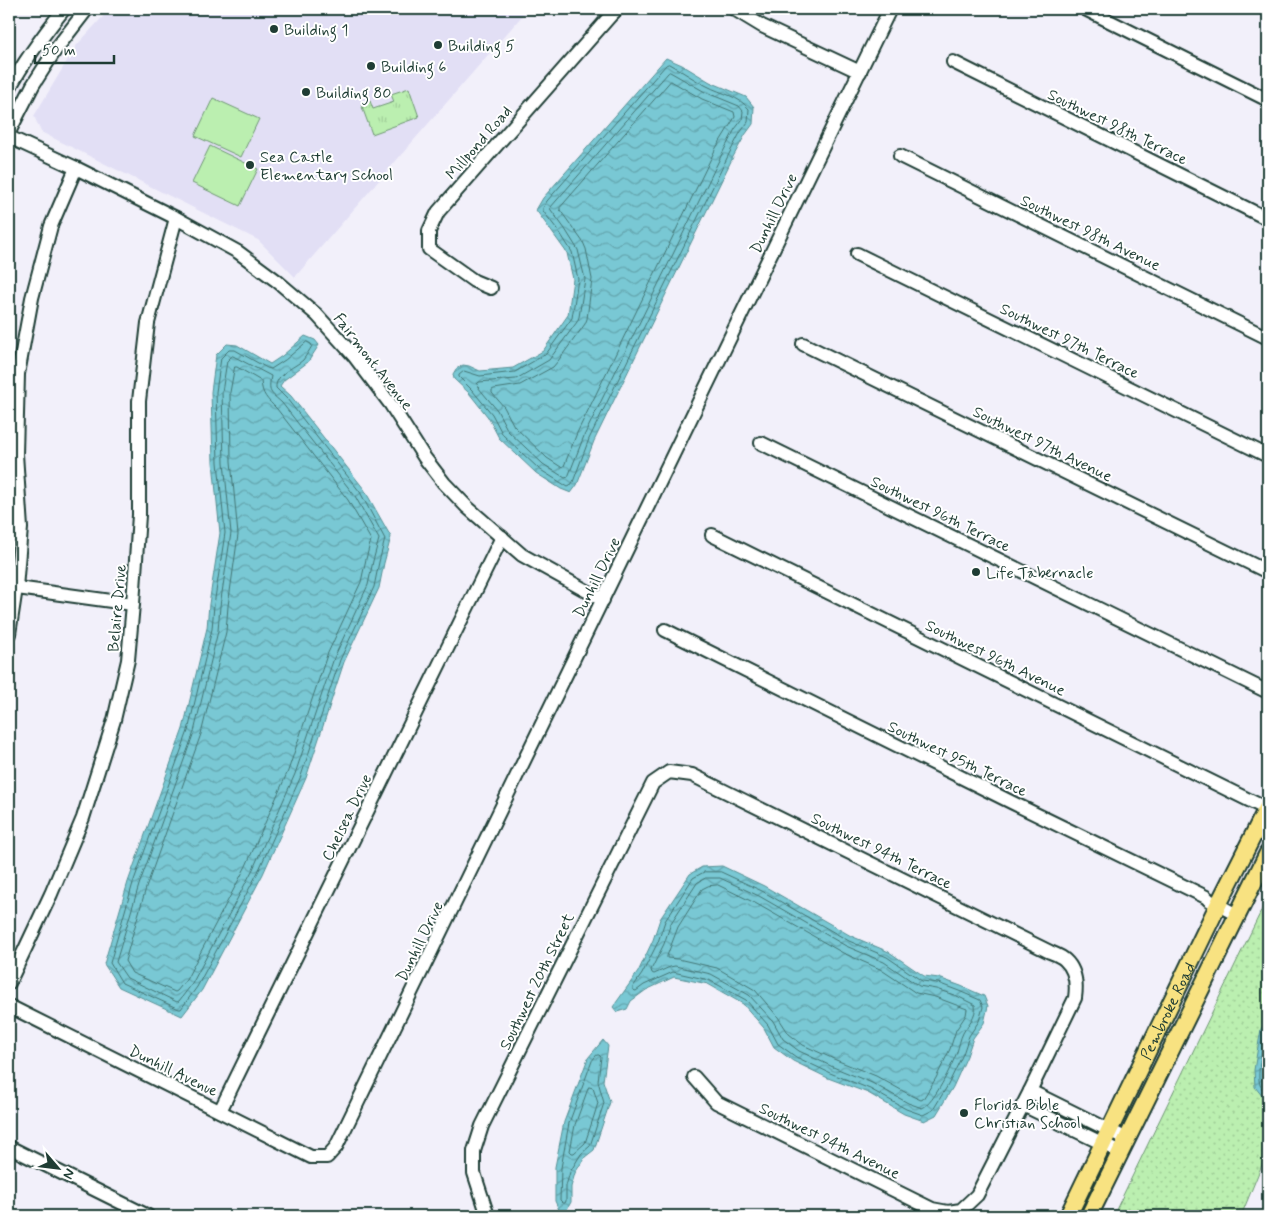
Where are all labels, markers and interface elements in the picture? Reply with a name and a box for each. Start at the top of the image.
place label: Building 1 [284,20,349,42]
marker: Building 1 [268,23,280,35]
scale bar [35,32,114,64]
place label: Building 5 [448,36,515,58]
marker: Building 5 [432,39,444,51]
text: 50 m [42,41,76,61]
place label: Building 6 [381,57,447,79]
marker: Building 6 [365,60,377,72]
place label: Building 80 [316,83,392,105]
street label: Southwest 98th Terrace [1044,84,1191,171]
marker: Building 80 [300,86,312,98]
street label: Millpond Road [441,102,517,184]
place label: Sea Castle Elementary School [260,147,393,186]
marker: Sea Castle Elementary School [244,159,256,171]
street label: Dunhill Drive [746,170,803,257]
street label: Southwest 98th Avenue [1017,190,1164,277]
street label: Southwest 97th Terrace [996,298,1143,384]
street label: Fairmont Avenue [328,309,417,415]
street label: Southwest 97th Avenue [969,401,1116,487]
street label: Southwest 96th Terrace [867,471,1014,558]
street label: Dunhill Drive [569,534,626,621]
street label: Belaire Drive [103,563,132,653]
place label: Life Tabernacle [986,563,1094,584]
marker: Life Tabernacle [970,566,982,578]
street label: Southwest 96th Avenue [922,615,1069,702]
street label: Southwest 95th Terrace [884,716,1031,803]
street label: Chelsea Drive [317,771,377,865]
street label: Southwest 94th Terrace [807,808,956,895]
street label: Dunhill Drive [392,898,449,985]
street label: Southwest 20th Street [495,909,580,1054]
street label: Pembroke Road [1136,959,1201,1064]
street label: Dunhill Avenue [125,1041,222,1102]
place label: Florida Bible Christian School [974,1095,1081,1134]
street label: Southwest 94th Avenue [755,1098,904,1185]
marker: Florida Bible Christian School [958,1107,970,1119]
north arrow [32,1142,82,1192]
text: N [58,1165,79,1182]

